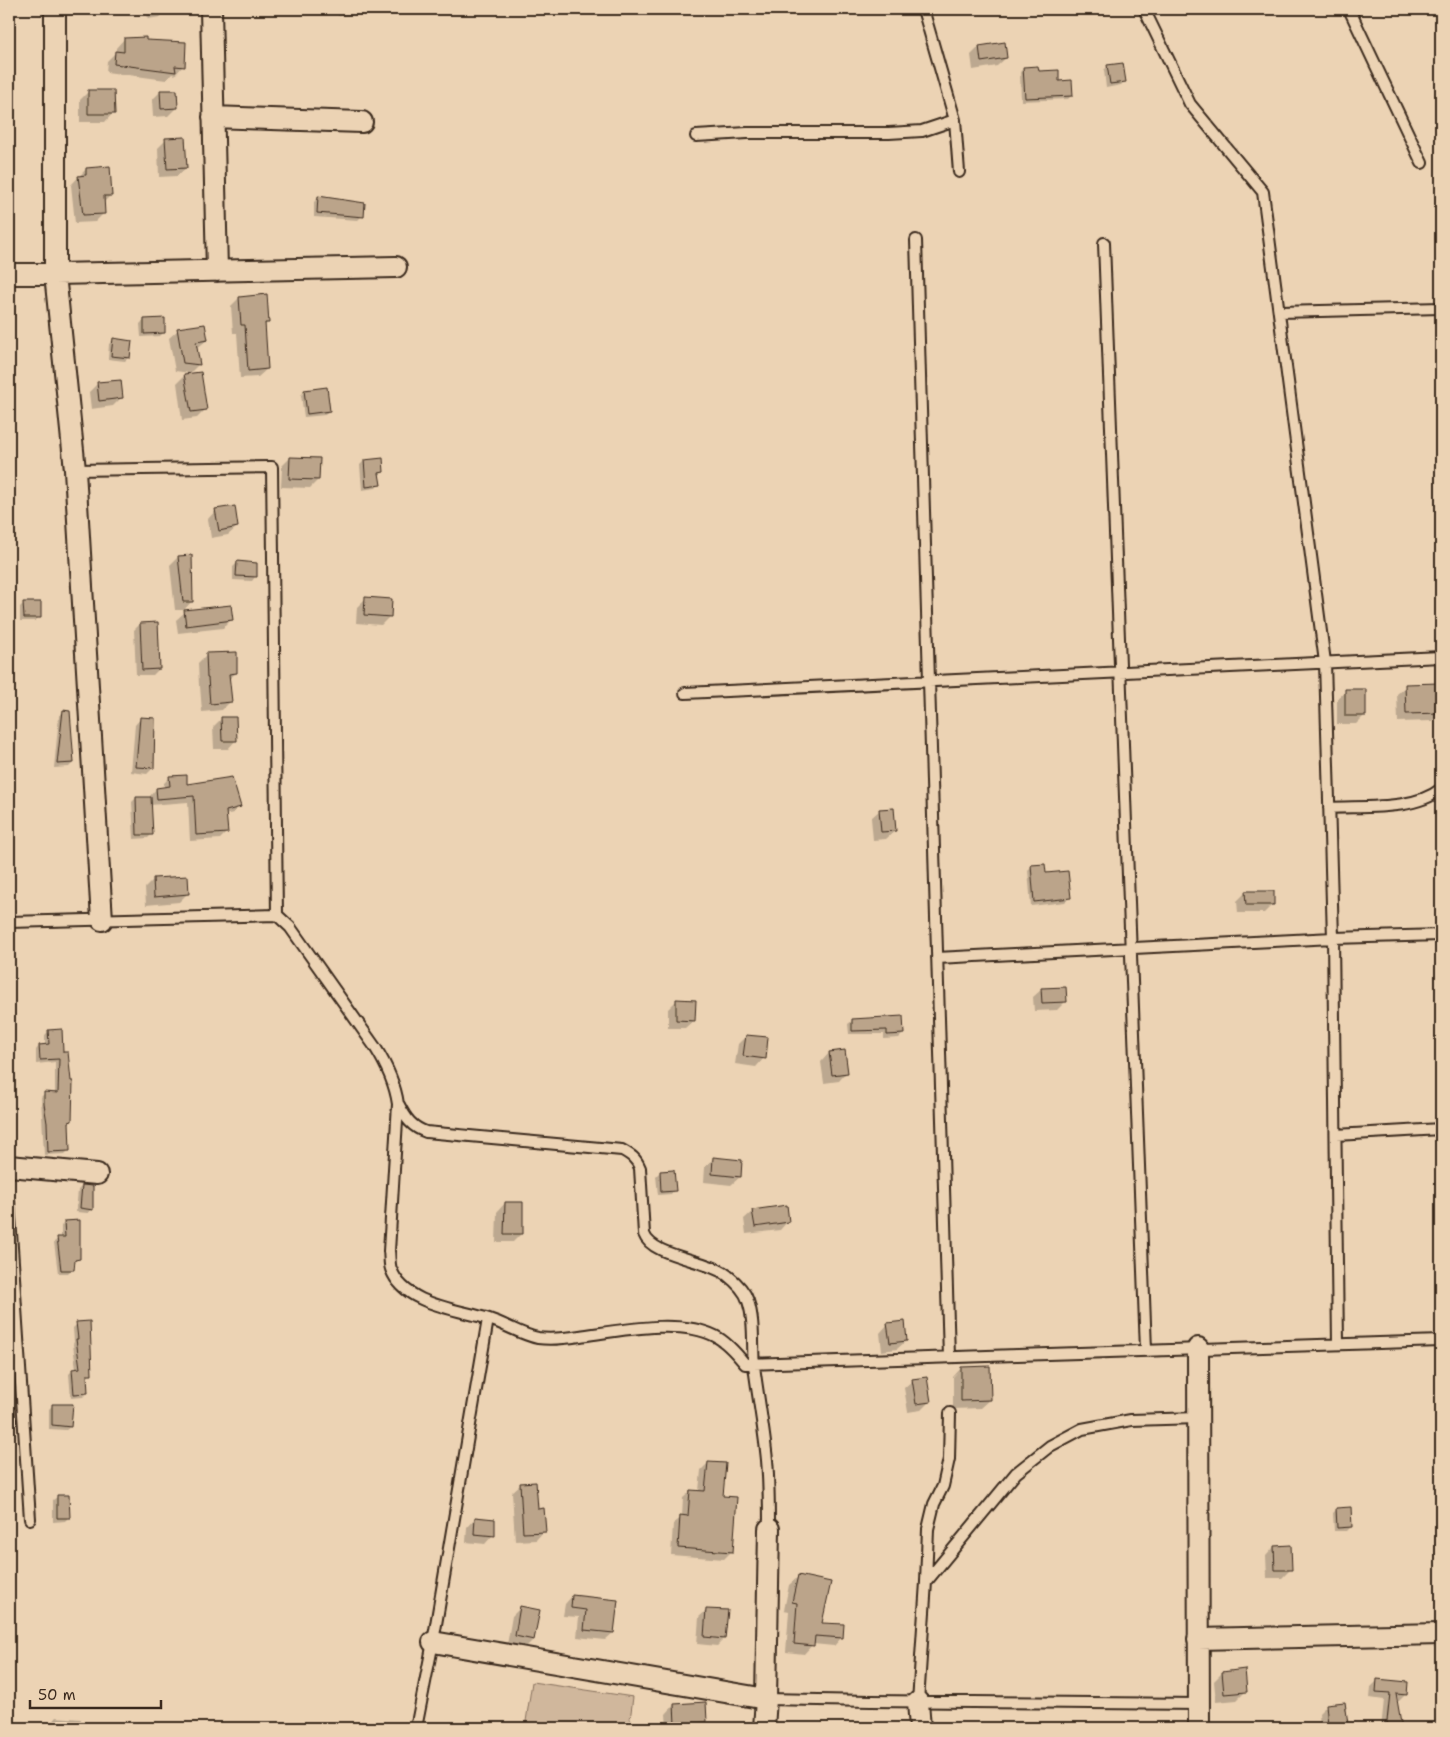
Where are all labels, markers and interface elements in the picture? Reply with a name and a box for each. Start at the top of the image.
scale bar [30,1677,161,1709]
text: 50 m [38,1685,76,1705]

